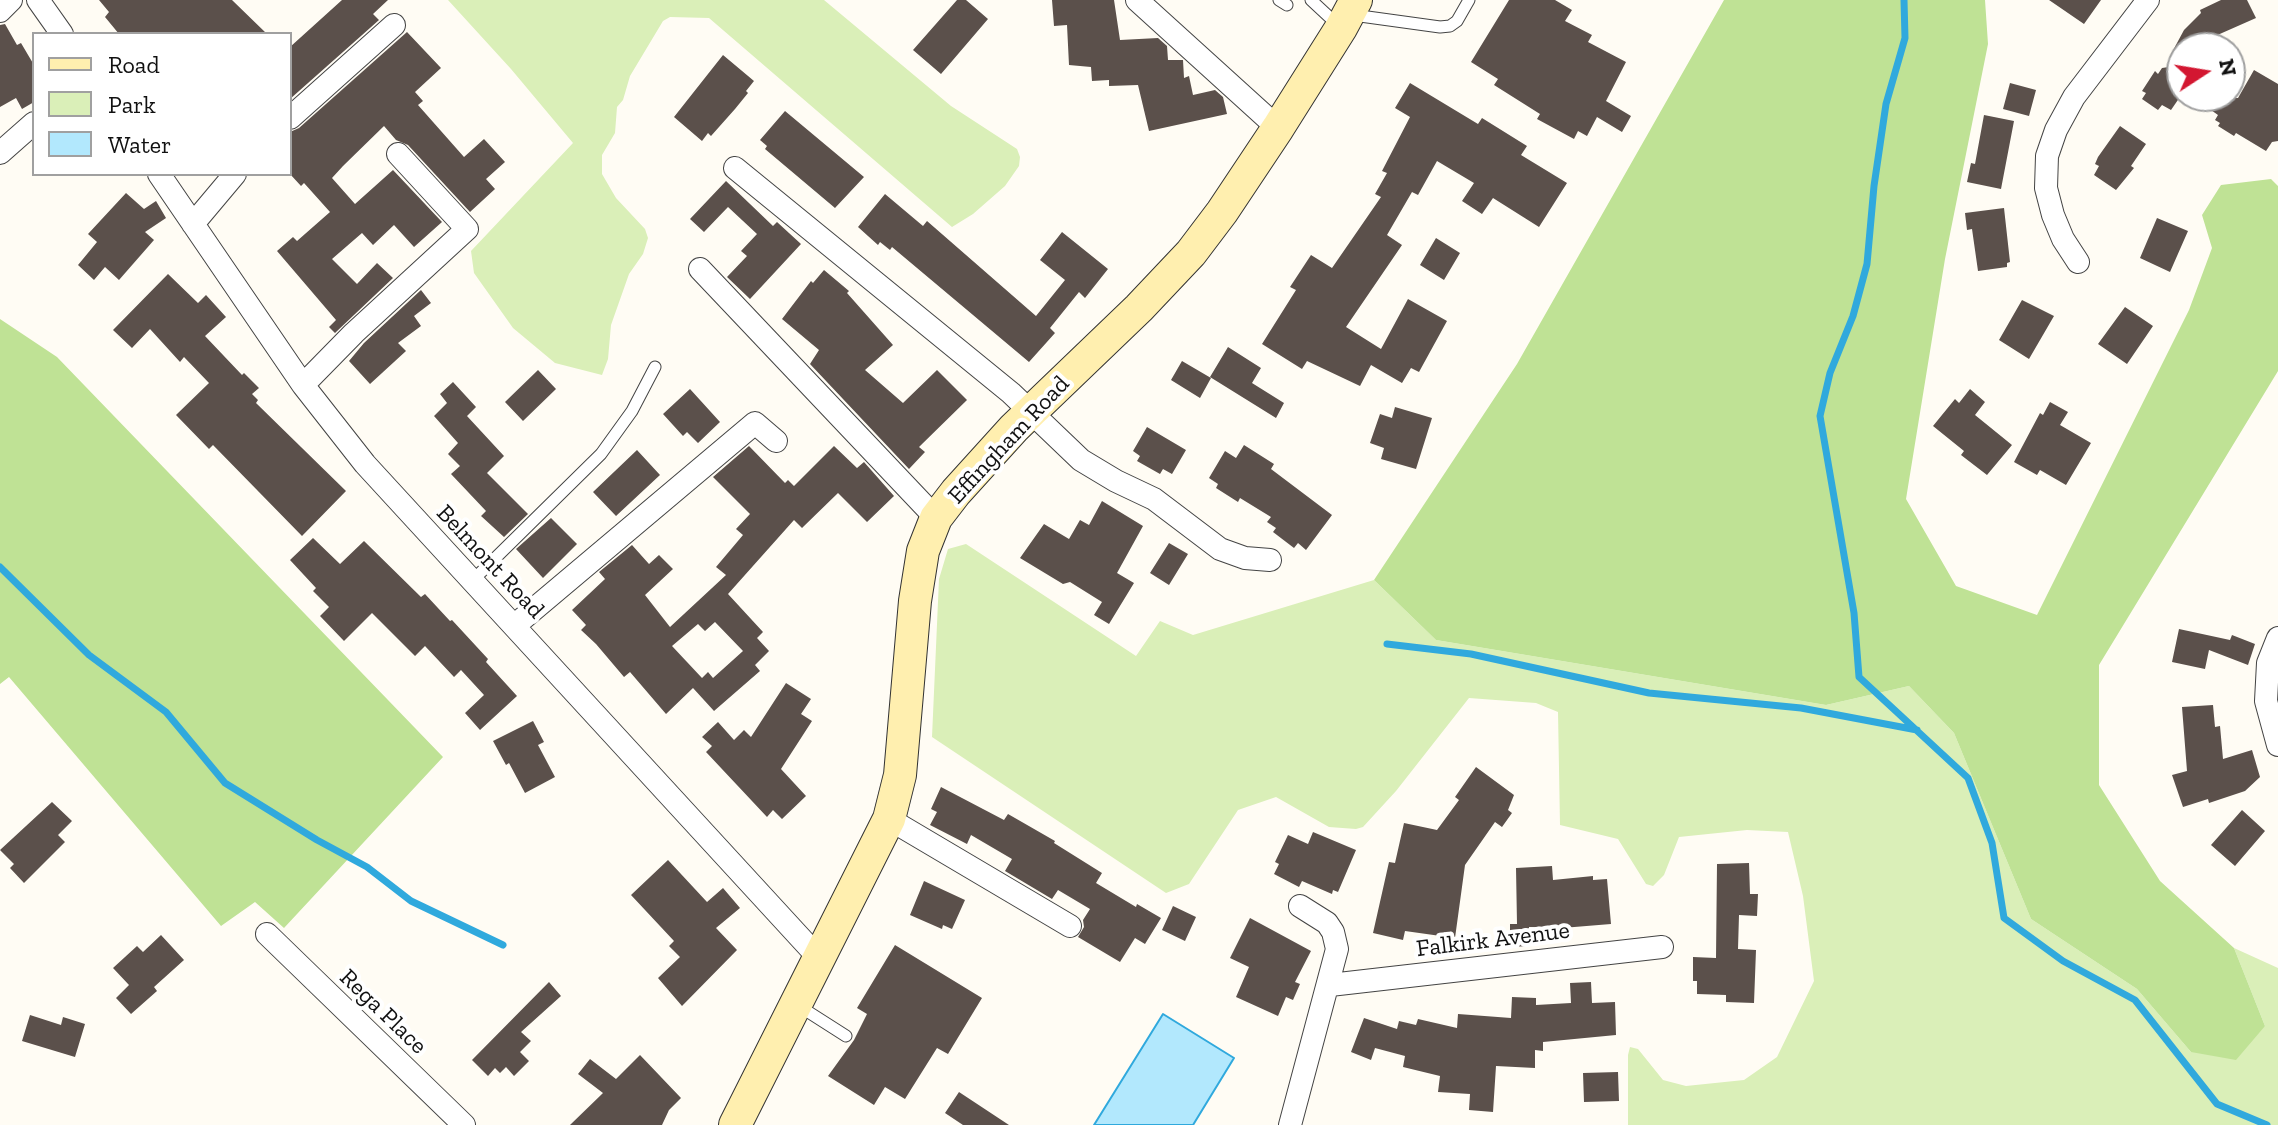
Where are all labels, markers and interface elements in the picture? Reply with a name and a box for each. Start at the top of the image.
legend [32,32,292,176]
north arrow [2166,32,2246,112]
text: Road [108,50,160,79]
text: N [2213,56,2243,78]
text: Park [108,90,156,119]
text: Water [108,130,171,159]
street label: Effingham Road [942,370,1076,510]
street label: Belmont Road [430,499,550,625]
street label: Falkirk Avenue [1415,916,1571,964]
street label: Rega Place [333,963,433,1061]

